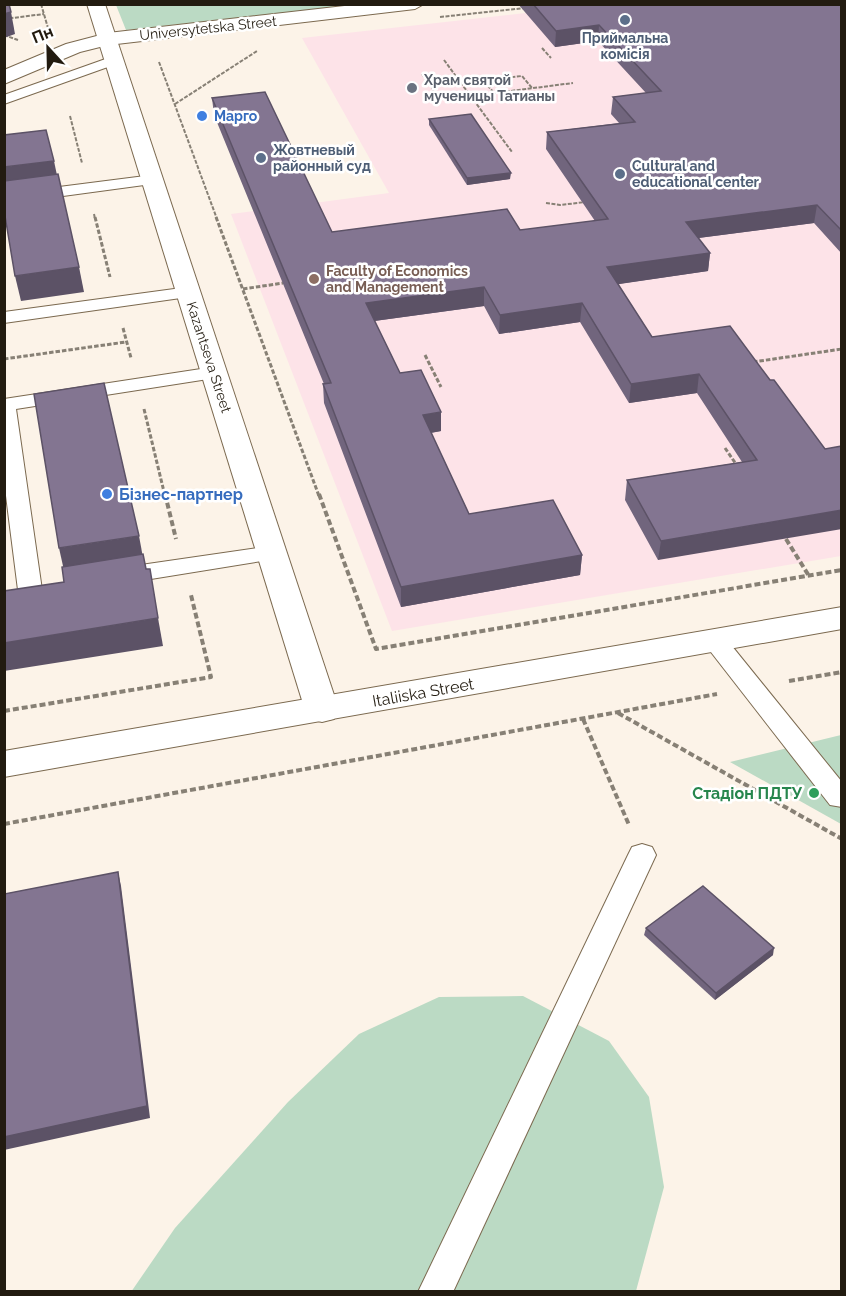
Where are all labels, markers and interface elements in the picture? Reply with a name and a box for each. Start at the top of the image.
street label: Universytetska Street [139,13,278,43]
marker: Приймальна комісія [618,13,632,27]
north arrow [18,18,78,78]
text: Пн [29,22,56,47]
place label: Приймальна комісія [582,30,668,62]
place label: Храм святой мученицы Татианы [423,72,555,104]
marker: Храм святой мученицы Татианы [405,81,419,95]
place label: Марго [214,108,258,124]
marker: Марго [195,109,209,123]
place label: Жовтневый районный суд [273,142,371,174]
marker: Жовтневый районный суд [254,151,268,165]
place label: Cultural and educational center [632,158,760,190]
marker: Cultural and educational center [613,167,627,181]
place label: Faculty of Economics and Management [326,263,468,295]
marker: Faculty of Economics and Management [307,272,321,286]
street label: Kazantseva Street [183,299,235,415]
place label: Бізнес-партнер [119,485,243,504]
marker: Бізнес-партнер [100,487,114,501]
street label: Italiiska Street [371,674,476,711]
place label: Стадіон ПДТУ [692,784,803,803]
marker: Стадіон ПДТУ [807,786,821,800]

